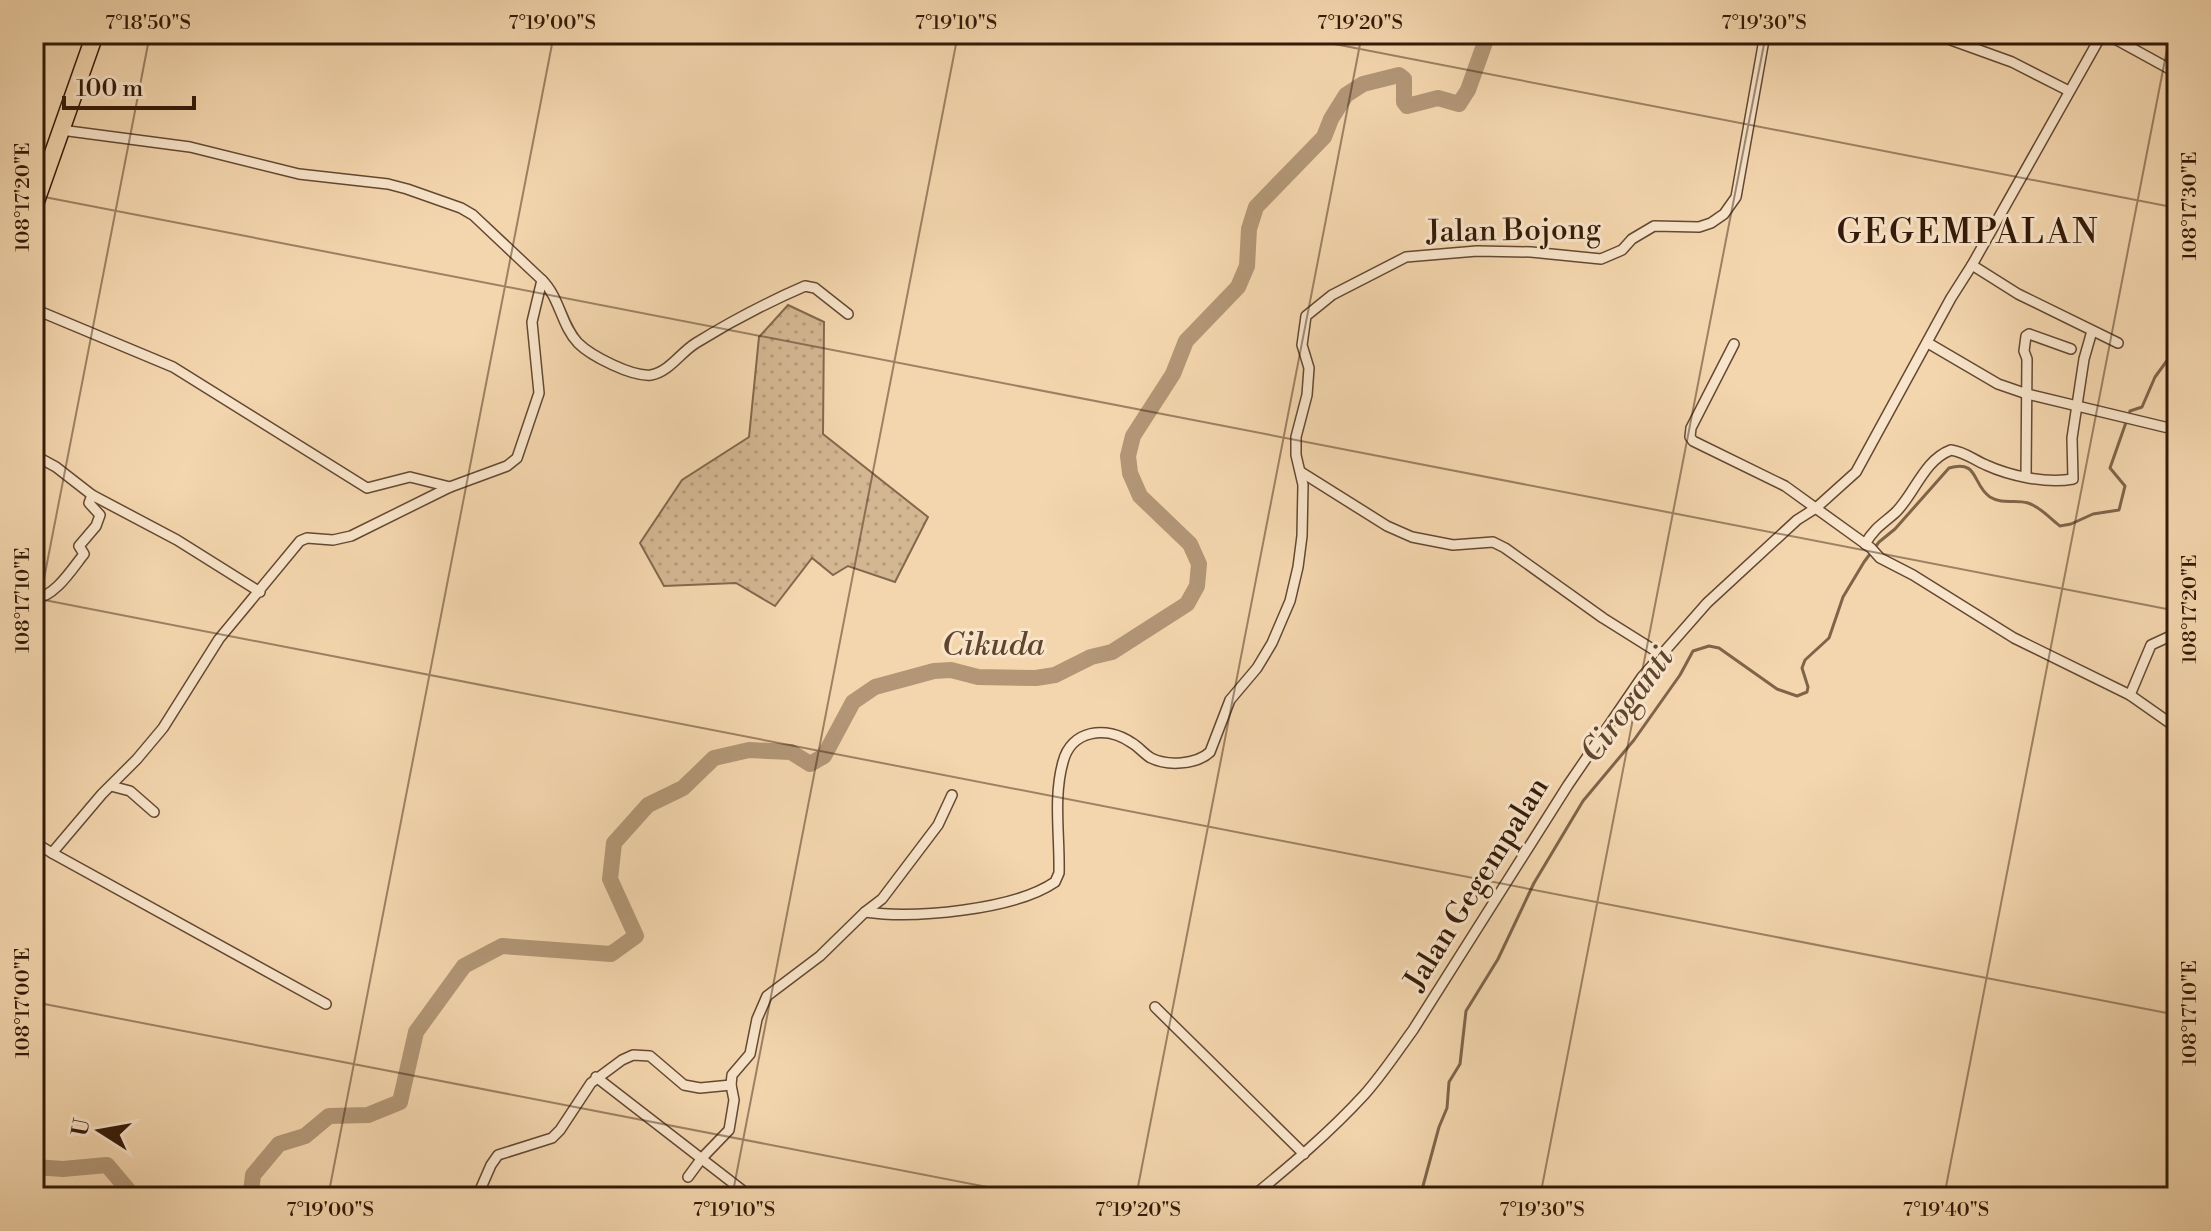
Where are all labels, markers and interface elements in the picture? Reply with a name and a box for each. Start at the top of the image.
text: 7°18'50"S [105,11,191,36]
text: 7°19'00"S [508,11,596,36]
text: 7°19'10"S [915,11,997,36]
text: 7°19'20"S [1317,11,1403,36]
text: 7°19'30"S [1721,11,1807,36]
scale bar [64,60,194,110]
text: 100 m [76,74,143,104]
text: 108°17'20"E [11,142,36,252]
text: 108°17'30"E [2178,152,2203,260]
street label: Jalan Bojong [1426,210,1602,252]
district label: GEGEMPALAN [1837,212,2099,254]
text: 108°17'10"E [11,547,36,653]
text: 108°17'20"E [2178,554,2203,664]
water label: Cikuda [942,625,1045,665]
water label: Ciroganti [1572,639,1682,771]
street label: Jalan Gegempalan [1396,770,1558,998]
text: 108°17'00"E [11,947,36,1059]
text: 108°17'10"E [2178,960,2203,1066]
north arrow [60,1091,140,1171]
text: U [67,1117,97,1138]
text: 7°19'00"S [286,1198,374,1223]
text: 7°19'10"S [693,1198,775,1223]
text: 7°19'20"S [1095,1198,1181,1223]
text: 7°19'30"S [1499,1198,1585,1223]
text: 7°19'40"S [1903,1198,1989,1223]

